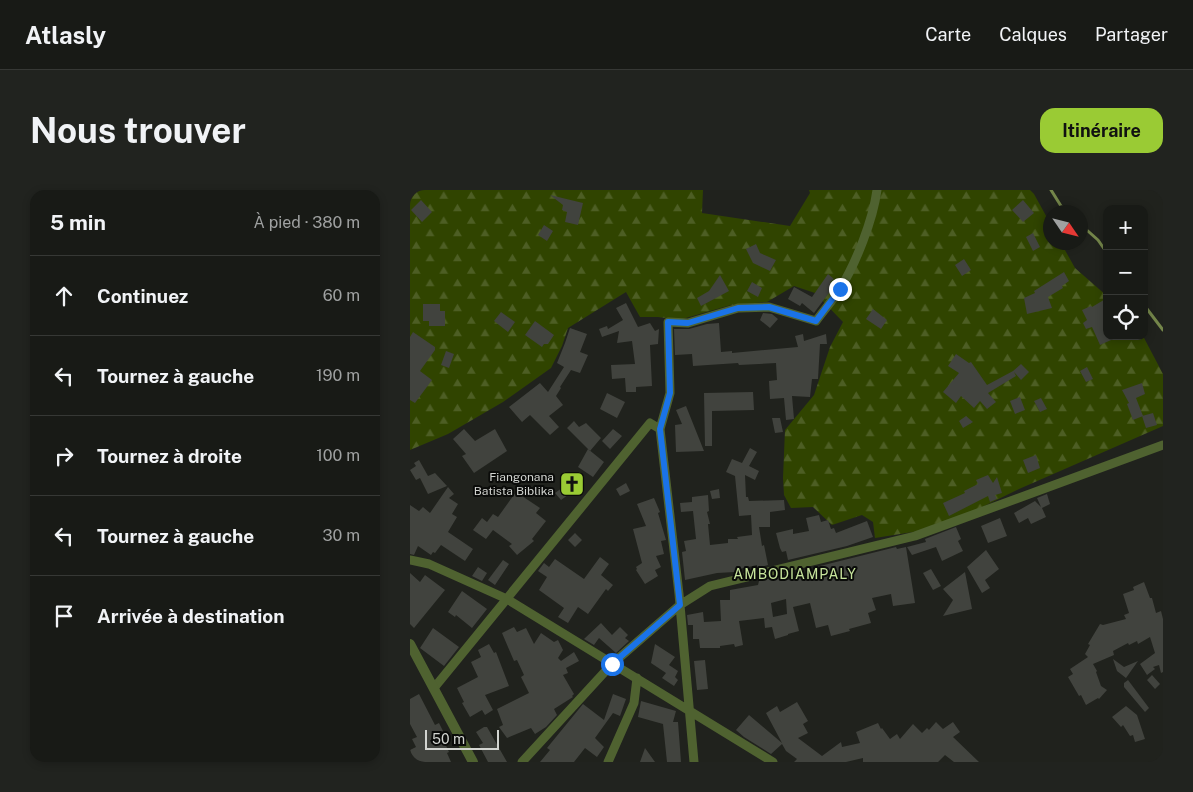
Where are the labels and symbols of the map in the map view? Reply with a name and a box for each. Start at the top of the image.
north arrow [1043,205,1088,250]
route end [829,278,852,301]
place label: Fiangonana Batista Biblika [474,470,554,498]
church icon: Fiangonana Batista Biblika [559,471,585,497]
district label: AMBODIAMPALY [733,566,857,582]
route start [601,653,624,676]
scale bar [425,727,499,750]

